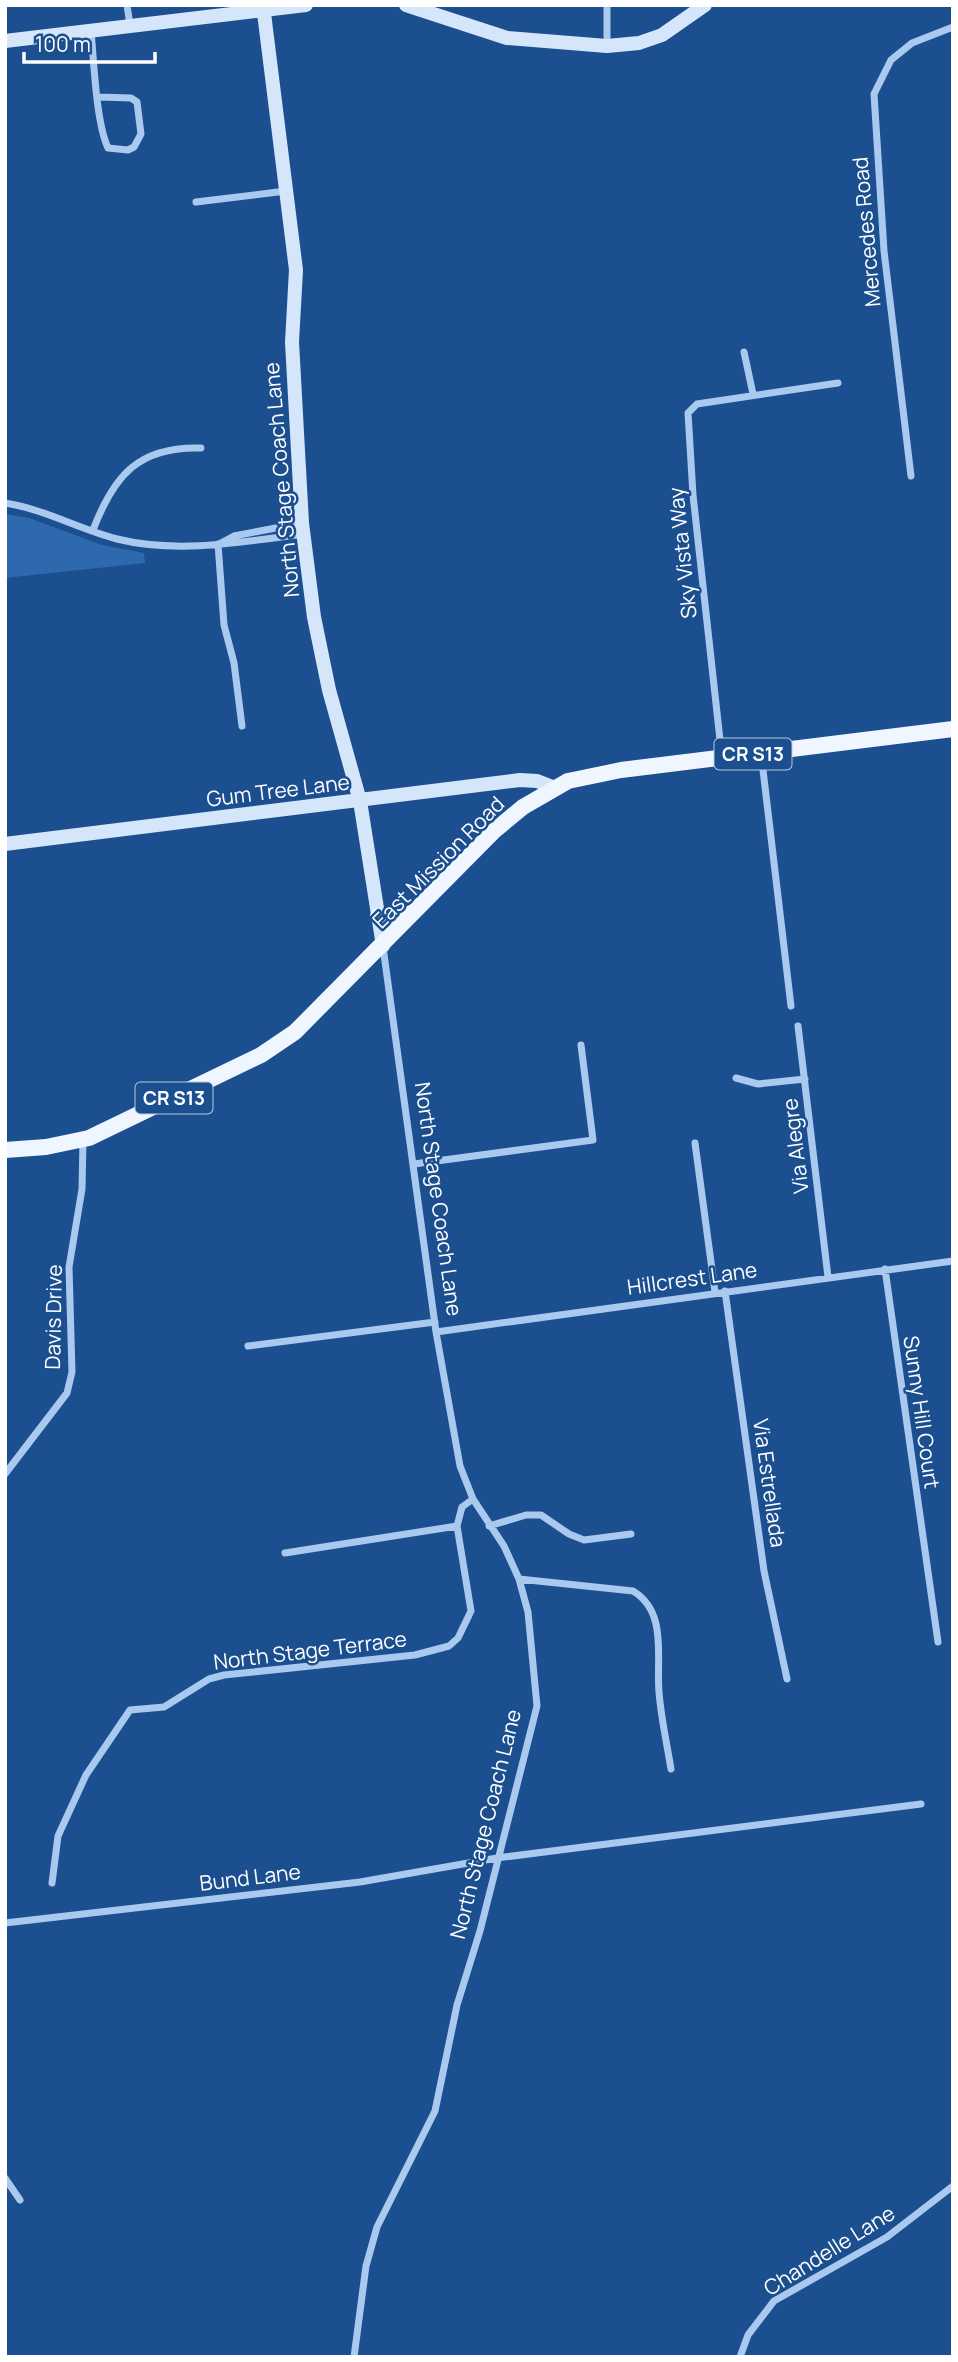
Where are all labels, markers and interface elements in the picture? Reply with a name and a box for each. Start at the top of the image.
scale bar [24,21,156,65]
text: 100 m [35,30,91,58]
street label: Mercedes Road [845,156,887,308]
street label: North Stage Coach Lane [257,361,305,599]
street label: Sky Vista Way [661,486,703,620]
road number: CR S13 [714,738,792,769]
street label: Gum Tree Lane [205,767,351,813]
street label: East Mission Road [366,790,510,934]
street label: North Stage Coach Lane [409,1080,469,1318]
road number: CR S13 [136,1082,212,1114]
street label: Via Alegre [775,1097,815,1195]
street label: Hillcrest Lane [625,1255,759,1301]
street label: Davis Drive [38,1264,68,1370]
street label: Sunny Hill Court [897,1334,947,1490]
street label: Via Estrellada [747,1417,793,1549]
street label: North Stage Terrace [212,1624,408,1676]
street label: North Stage Coach Lane [443,1706,527,1942]
street label: Bund Lane [198,1857,302,1897]
street label: Chandelle Lane [758,2198,900,2302]

